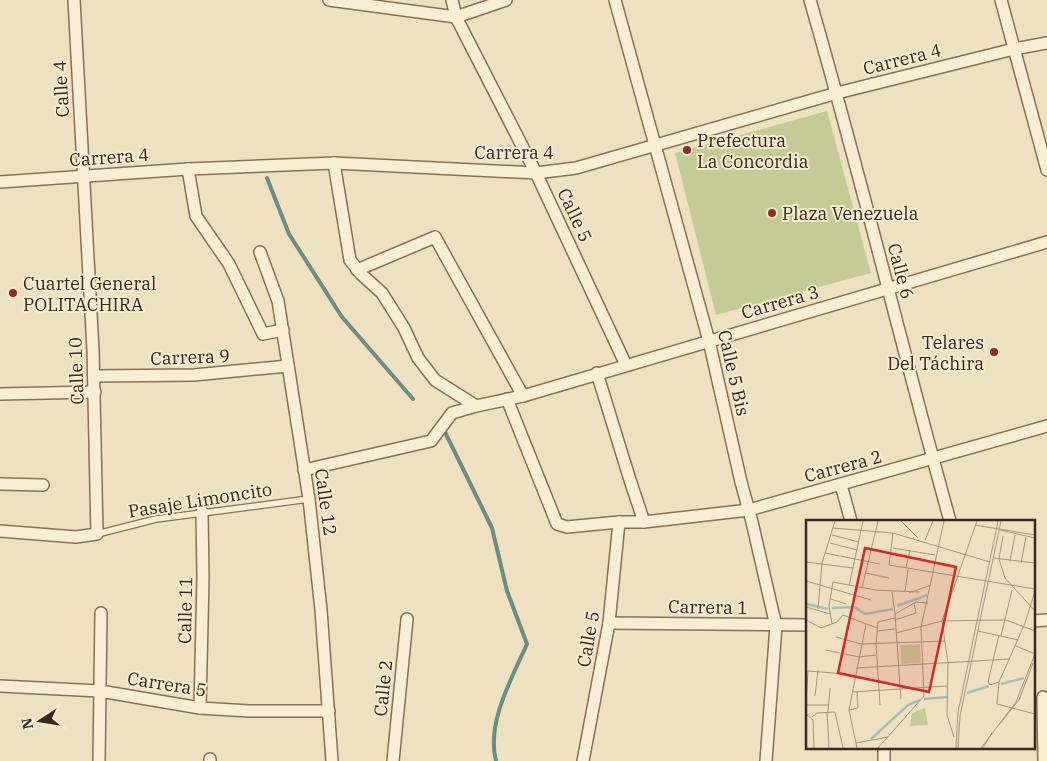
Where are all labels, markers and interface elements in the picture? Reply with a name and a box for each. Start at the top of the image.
street label: Carrera 4 [861,38,943,80]
street label: Calle 4 [48,60,74,118]
place label: Prefectura La Concordia [697,129,809,173]
street label: Carrera 4 [474,141,554,164]
street label: Carrera 4 [68,143,150,171]
marker: Prefectura La Concordia [681,144,693,156]
street label: Calle 5 [553,184,597,246]
place label: Plaza Venezuela [782,202,919,225]
marker: Plaza Venezuela [766,207,778,219]
street label: Calle 6 [883,241,919,301]
place label: Cuartel General POLITACHIRA [23,272,156,316]
street label: Carrera 3 [739,280,821,324]
marker: Cuartel General POLITACHIRA [7,287,19,299]
street label: Calle 5 Bis [713,328,755,418]
place label: Telares Del Táchira [887,331,984,375]
street label: Calle 10 [63,337,89,405]
street label: Carrera 9 [150,344,230,370]
marker: Telares Del Táchira [988,346,1000,358]
street label: Carrera 2 [802,445,884,487]
street label: Calle 12 [310,467,342,537]
street label: Pasaje Limoncito [126,477,274,523]
inset map [806,520,1034,748]
street label: Calle 11 [173,576,197,644]
street label: Carrera 1 [668,595,748,619]
street label: Calle 5 [572,609,604,669]
street label: Calle 2 [369,659,397,717]
street label: Carrera 5 [126,666,208,702]
north arrow [15,696,65,746]
text: N [17,716,37,731]

